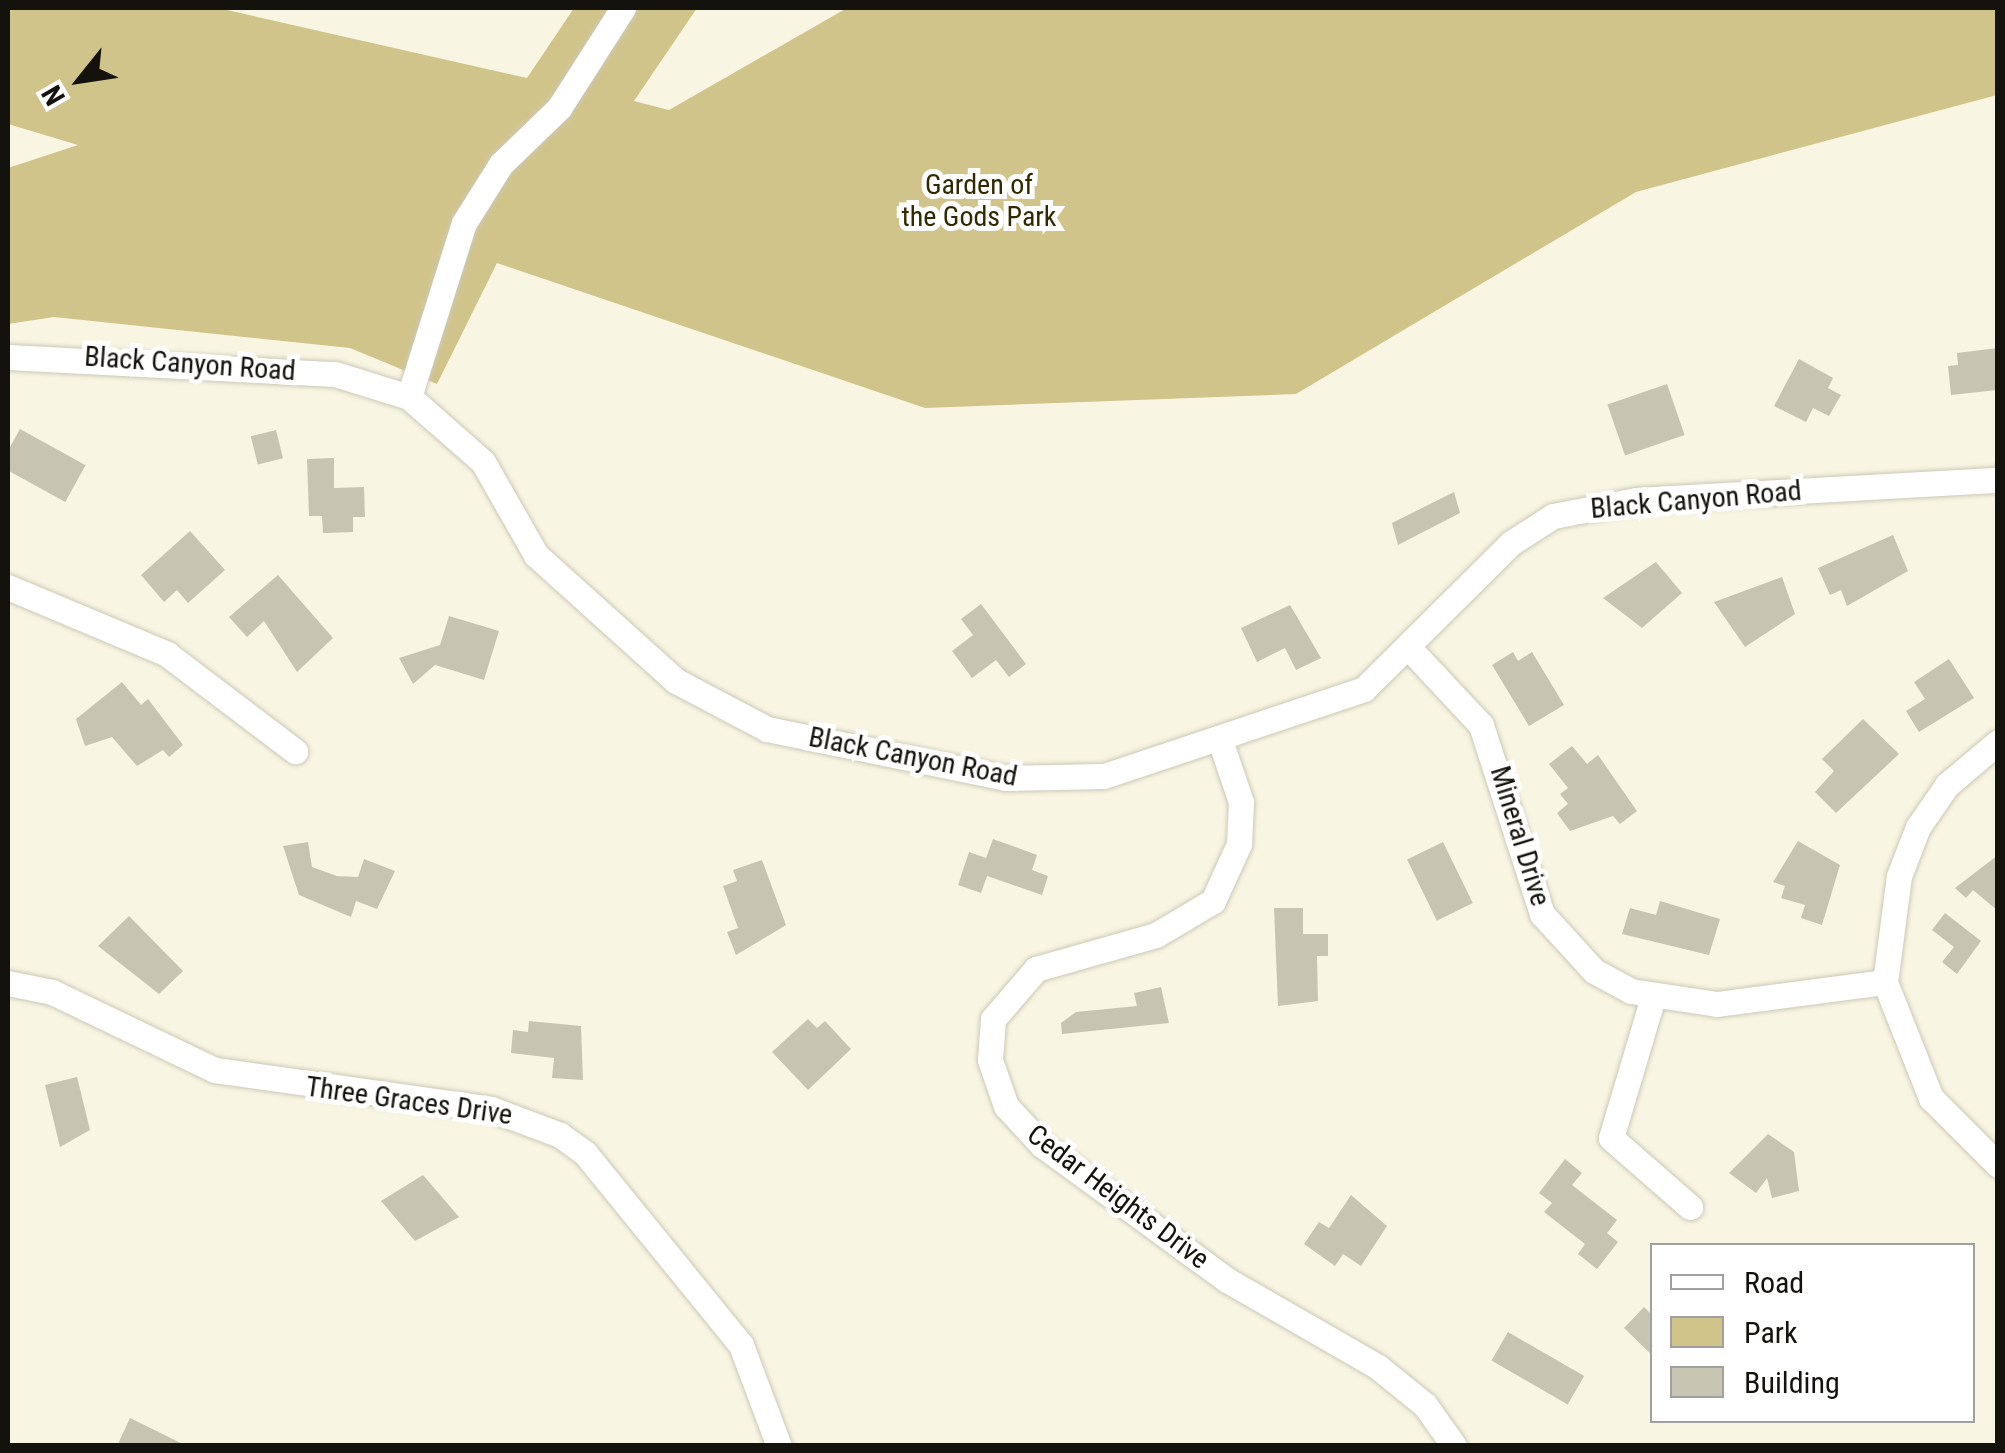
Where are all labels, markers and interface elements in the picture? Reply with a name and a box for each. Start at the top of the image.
north arrow [30,30,130,130]
text: N [35,80,72,111]
park label: Garden of the Gods Park [902,168,1056,234]
street label: Black Canyon Road [83,340,297,388]
street label: Black Canyon Road [1589,474,1803,526]
street label: Black Canyon Road [806,720,1020,794]
street label: Mineral Drive [1483,762,1557,910]
street label: Three Graces Drive [304,1070,514,1132]
street label: Cedar Heights Drive [1021,1118,1215,1276]
legend [1650,1243,1975,1423]
text: Road [1744,1265,1804,1300]
text: Park [1744,1315,1798,1350]
text: Building [1744,1365,1840,1400]

